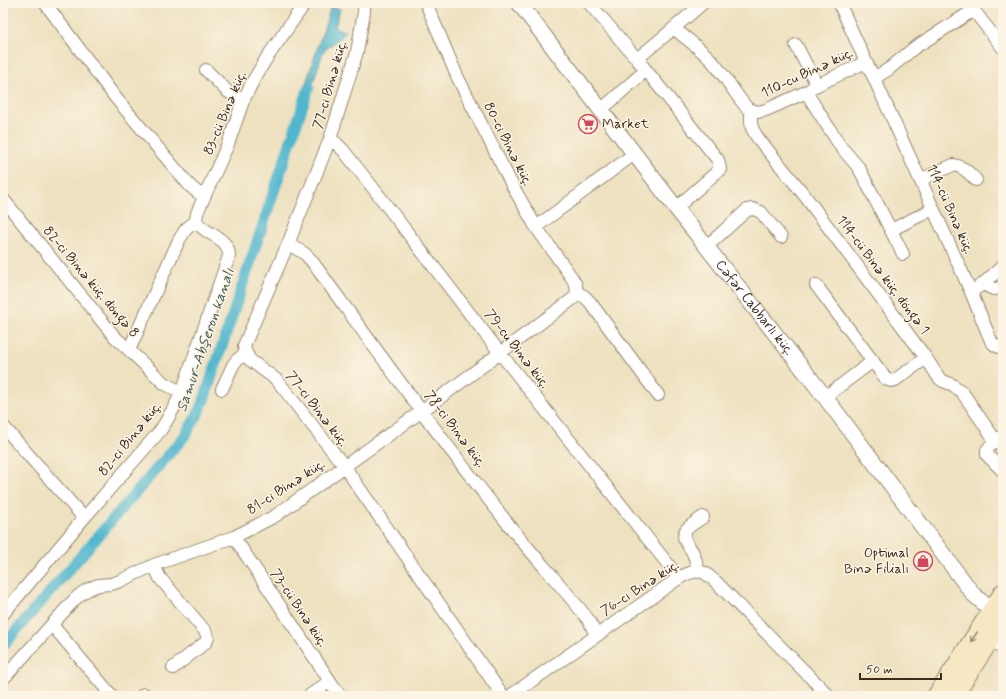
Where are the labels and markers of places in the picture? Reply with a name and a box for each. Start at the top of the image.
supermarket icon: Market [577,113,599,135]
place label: Market [602,115,650,133]
place label: Optimal Binə Filialı [844,544,909,578]
shop icon: Optimal Binə Filialı [912,550,934,572]

